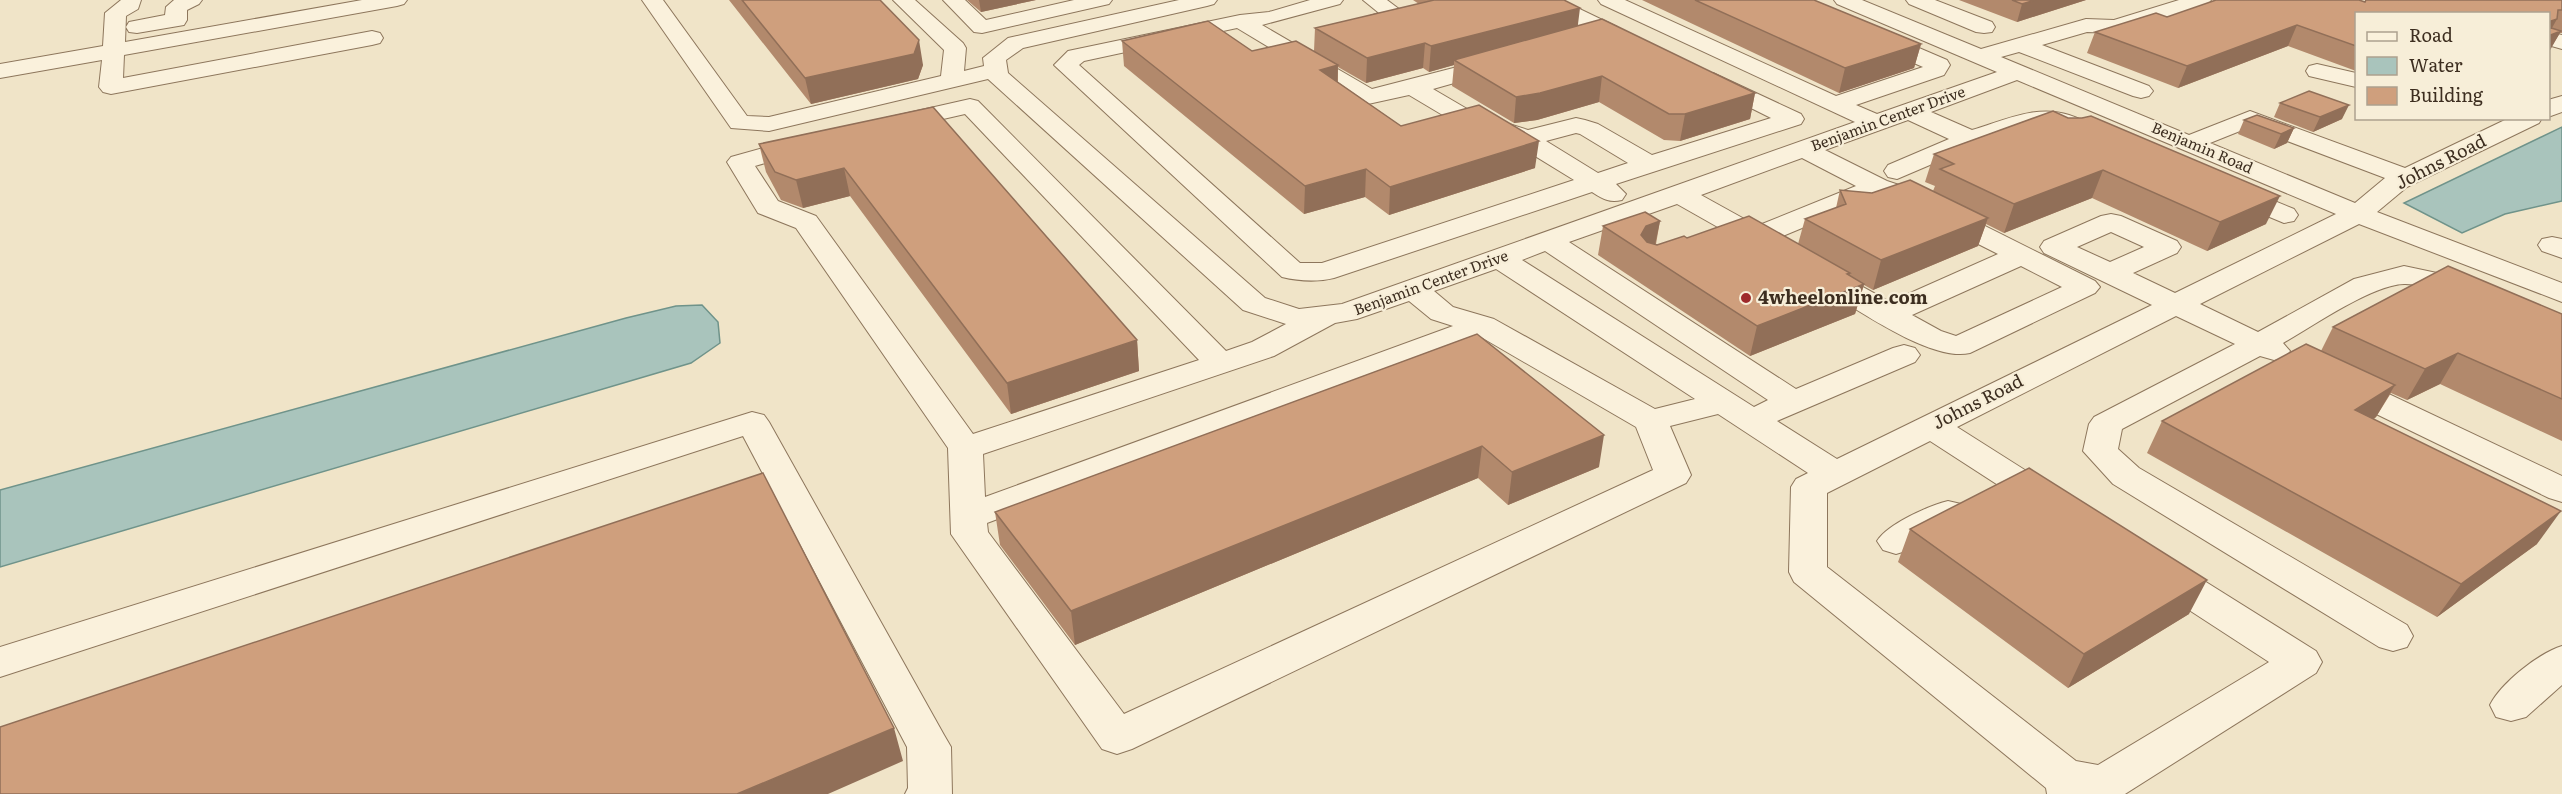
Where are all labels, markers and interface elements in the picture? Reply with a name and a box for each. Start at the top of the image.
legend [2355,12,2550,120]
text: Road [2409,21,2453,48]
text: Water [2409,51,2463,78]
street label: Benjamin Center Drive [1807,79,1968,156]
text: Building [2409,81,2484,108]
street label: Benjamin Road [2148,115,2257,178]
street label: Johns Road [2390,126,2490,195]
street label: Benjamin Center Drive [1350,243,1511,320]
place label: 4wheelonline.com [1758,283,1928,310]
marker: 4wheelonline.com [1739,291,1753,305]
street label: Johns Road [1927,366,2027,435]

